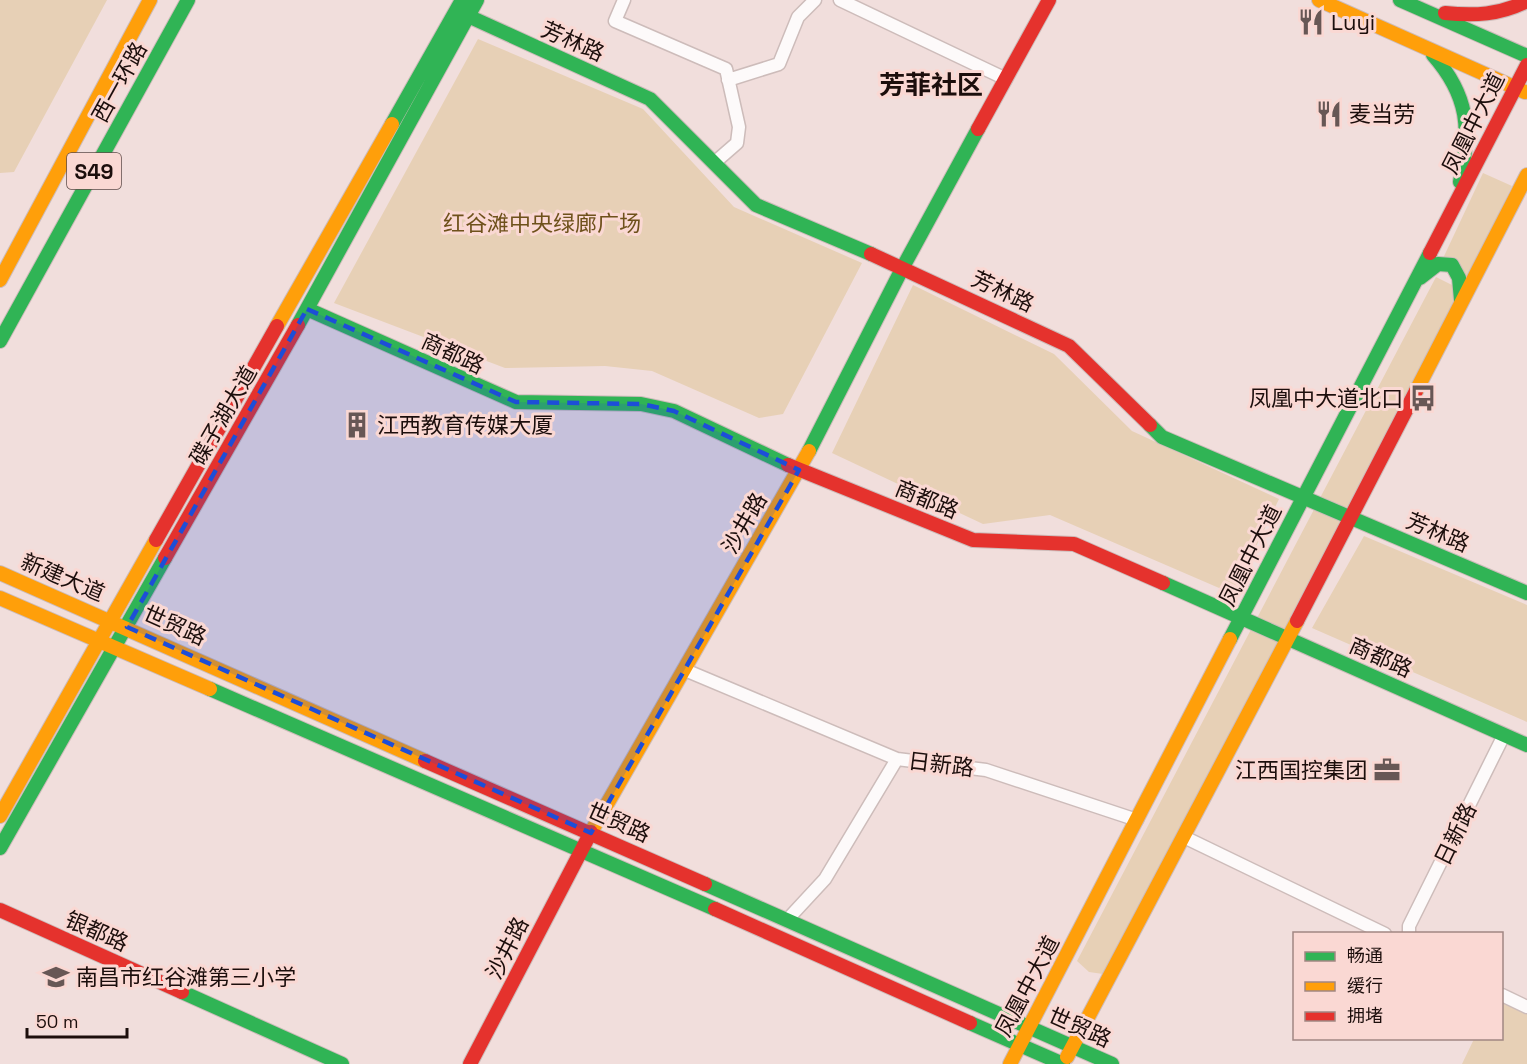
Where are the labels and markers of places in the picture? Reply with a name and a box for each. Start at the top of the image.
restaurant icon: Luyi [1296,7,1326,37]
place label: Luyi [1331,8,1375,36]
restaurant icon: 麦当劳 [1314,99,1344,129]
place label: 麦当劳 [1349,100,1415,128]
bus stop icon: 凤凰中大道北口 [1408,383,1438,413]
place label: 凤凰中大道北口 [1249,384,1403,412]
building icon: 江西教育传媒大厦 [342,410,372,440]
place label: 江西教育传媒大厦 [377,411,553,439]
office icon: 江西国控集团 [1372,755,1402,785]
place label: 江西国控集团 [1235,756,1367,784]
school or university icon: 南昌市红谷滩第三小学 [41,962,71,992]
place label: 南昌市红谷滩第三小学 [76,963,296,991]

